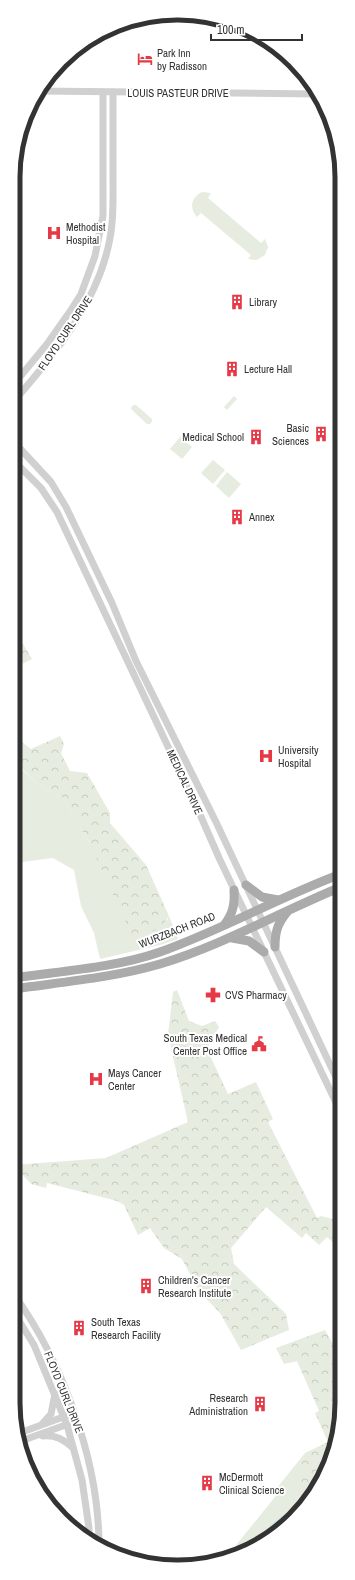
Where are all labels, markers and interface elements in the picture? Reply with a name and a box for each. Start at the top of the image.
scale bar [211,16,302,42]
text: 100 m [217,22,244,38]
place label: Park Inn by Radisson [157,46,207,73]
hotel icon: Park Inn by Radisson [136,50,154,68]
street label: LOUIS PASTEUR DRIVE [127,86,229,100]
place label: Methodist Hospital [66,220,106,247]
hospital icon: Methodist Hospital [45,224,63,242]
street label: FLOYD CURL DRIVE [35,293,95,373]
building icon: Library [228,293,246,311]
place label: Library [249,295,278,309]
building icon: Lecture Hall [223,360,241,378]
place label: Lecture Hall [244,362,292,376]
place label: Basic Sciences [272,421,309,448]
building icon: Basic Sciences [312,425,330,443]
building icon: Medical School [247,428,265,446]
place label: Medical School [182,430,244,444]
building icon: Annex [228,508,246,526]
place label: Annex [248,510,275,524]
place label: University Hospital [278,743,319,770]
street label: MEDICAL DRIVE [164,747,206,817]
hospital icon: University Hospital [257,747,275,765]
street label: WURZBACH ROAD [137,909,217,951]
pharmacy icon: CVS Pharmacy [204,986,222,1004]
place label: CVS Pharmacy [225,988,287,1002]
place label: South Texas Medical Center Post Office [163,1031,247,1058]
public building icon: South Texas Medical Center Post Office [250,1035,268,1053]
place label: Mays Cancer Center [108,1066,161,1093]
hospital icon: Mays Cancer Center [87,1070,105,1088]
place label: Children's Cancer Research Institute [158,1273,231,1300]
building icon: Children's Cancer Research Institute [137,1277,155,1295]
place label: South Texas Research Facility [91,1315,161,1342]
building icon: South Texas Research Facility [70,1319,88,1337]
street label: FLOYD CURL DRIVE [41,1349,87,1435]
place label: Research Administration [188,1391,248,1418]
building icon: Research Administration [251,1395,269,1413]
place label: McDermott Clinical Science [219,1470,284,1497]
building icon: McDermott Clinical Science [198,1474,216,1492]

